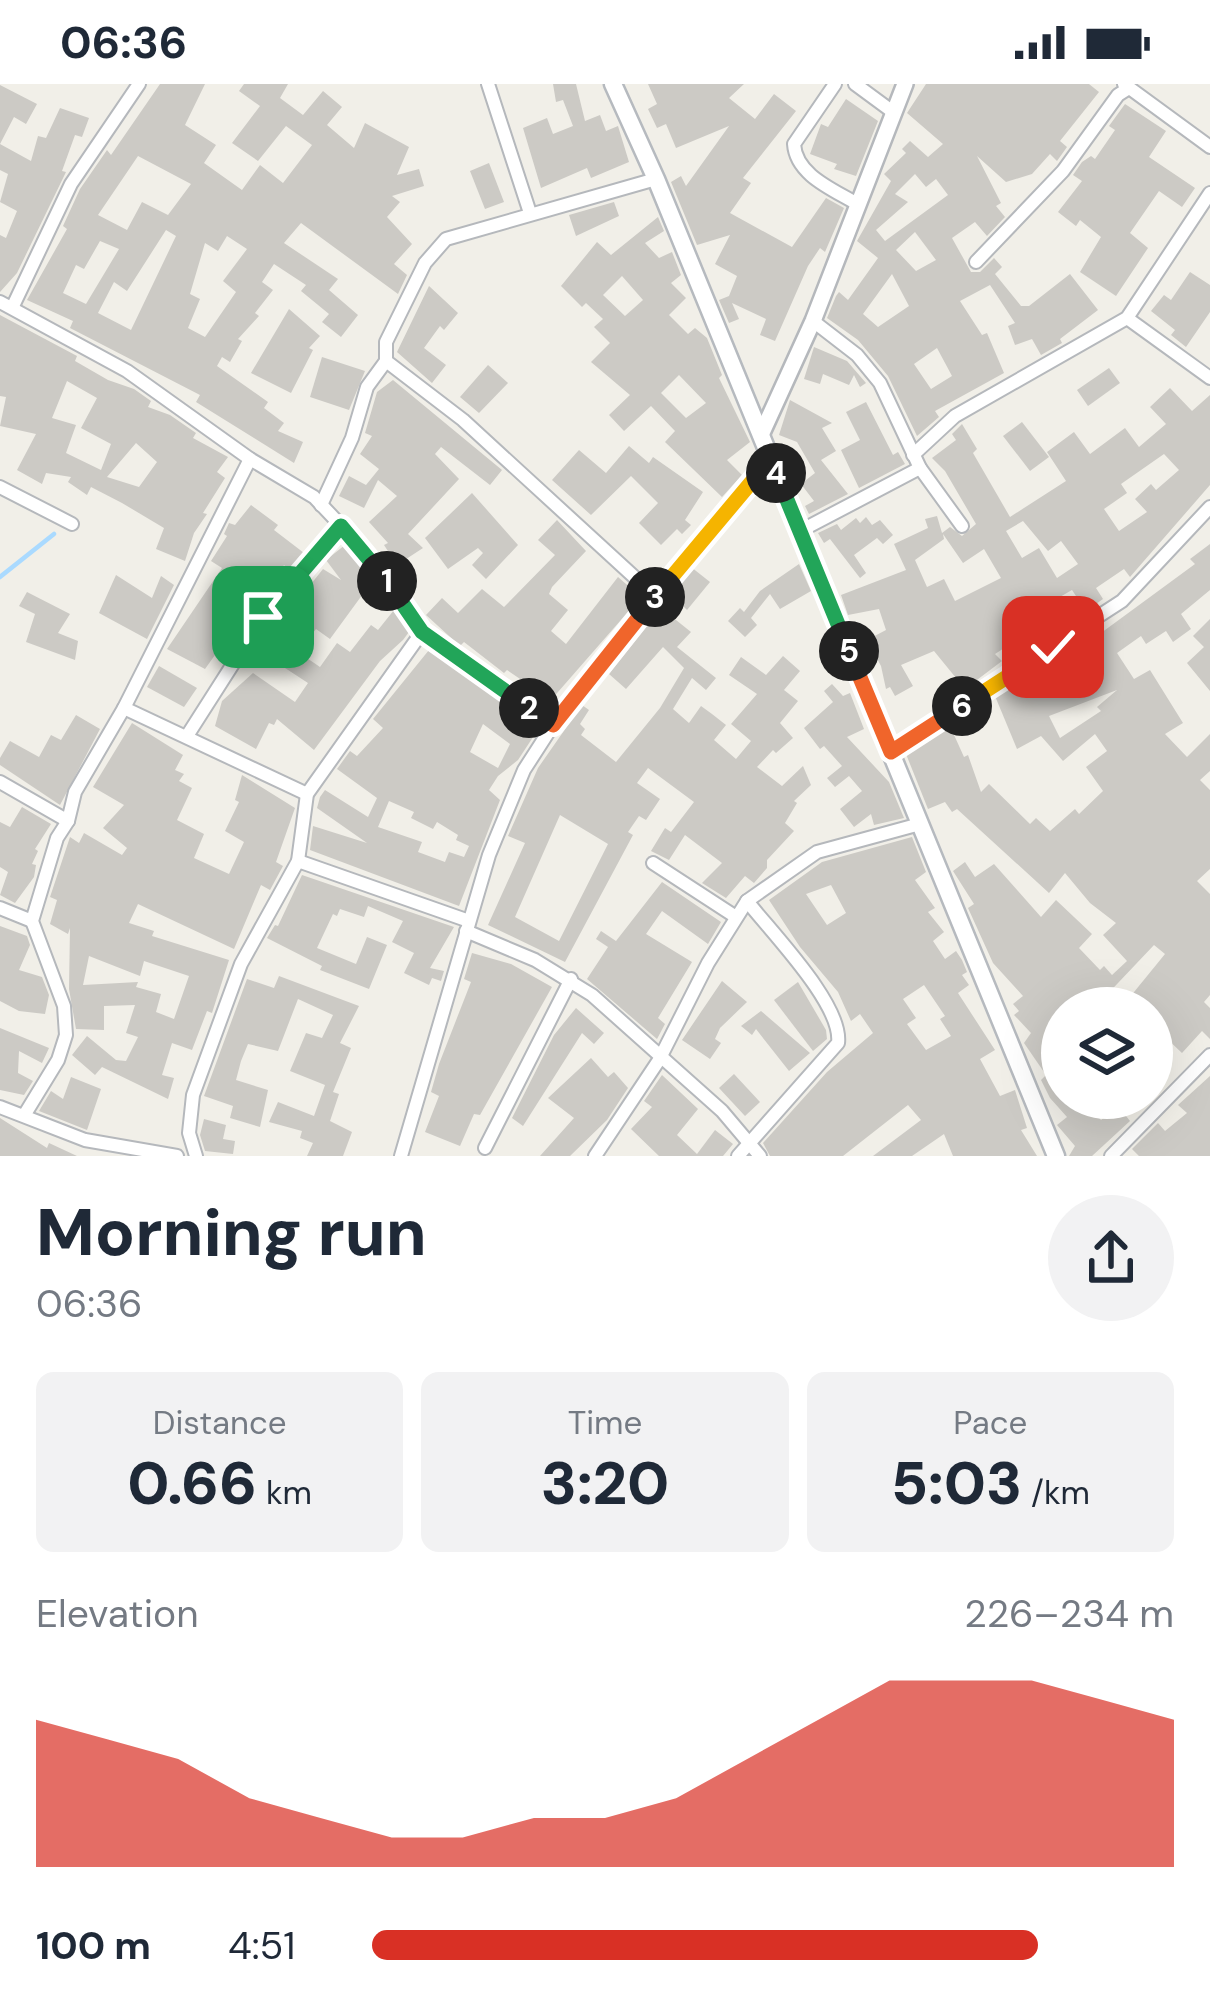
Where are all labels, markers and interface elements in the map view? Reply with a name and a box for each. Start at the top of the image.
text: 06:36 [60,13,187,72]
pin: 4 [746,443,806,503]
text: 4 [765,451,787,494]
pin: 1 [357,551,417,611]
text: 1 [381,559,393,602]
pin [212,566,314,668]
pin: 3 [625,567,685,627]
text: 3 [645,575,665,618]
icon: arrive [230,584,296,650]
pin [1002,596,1104,698]
icon: check [1020,614,1086,680]
pin: 5 [819,621,879,681]
text: 5 [839,629,859,672]
pin: 6 [932,676,992,736]
pin: 2 [499,678,559,738]
text: 6 [952,684,972,727]
text: 2 [519,686,539,729]
map controls [1041,987,1173,1119]
button: layers [1041,987,1173,1119]
text: Morning run [36,1190,427,1275]
button: share [1048,1195,1174,1321]
text: 06:36 [36,1278,143,1329]
text: Distance [153,1401,287,1444]
text: Time [568,1401,642,1444]
text: Pace [953,1401,1027,1444]
text: 0.66 [127,1444,257,1523]
text: 3:20 [541,1444,669,1523]
text: 5:03 [891,1444,1022,1523]
text: km [257,1471,312,1514]
text: /km [1022,1471,1090,1514]
text: Elevation [36,1588,199,1639]
text: 226–234 m [964,1588,1174,1639]
text: 100 m [36,1920,151,1971]
text: 4:51 [228,1920,296,1971]

